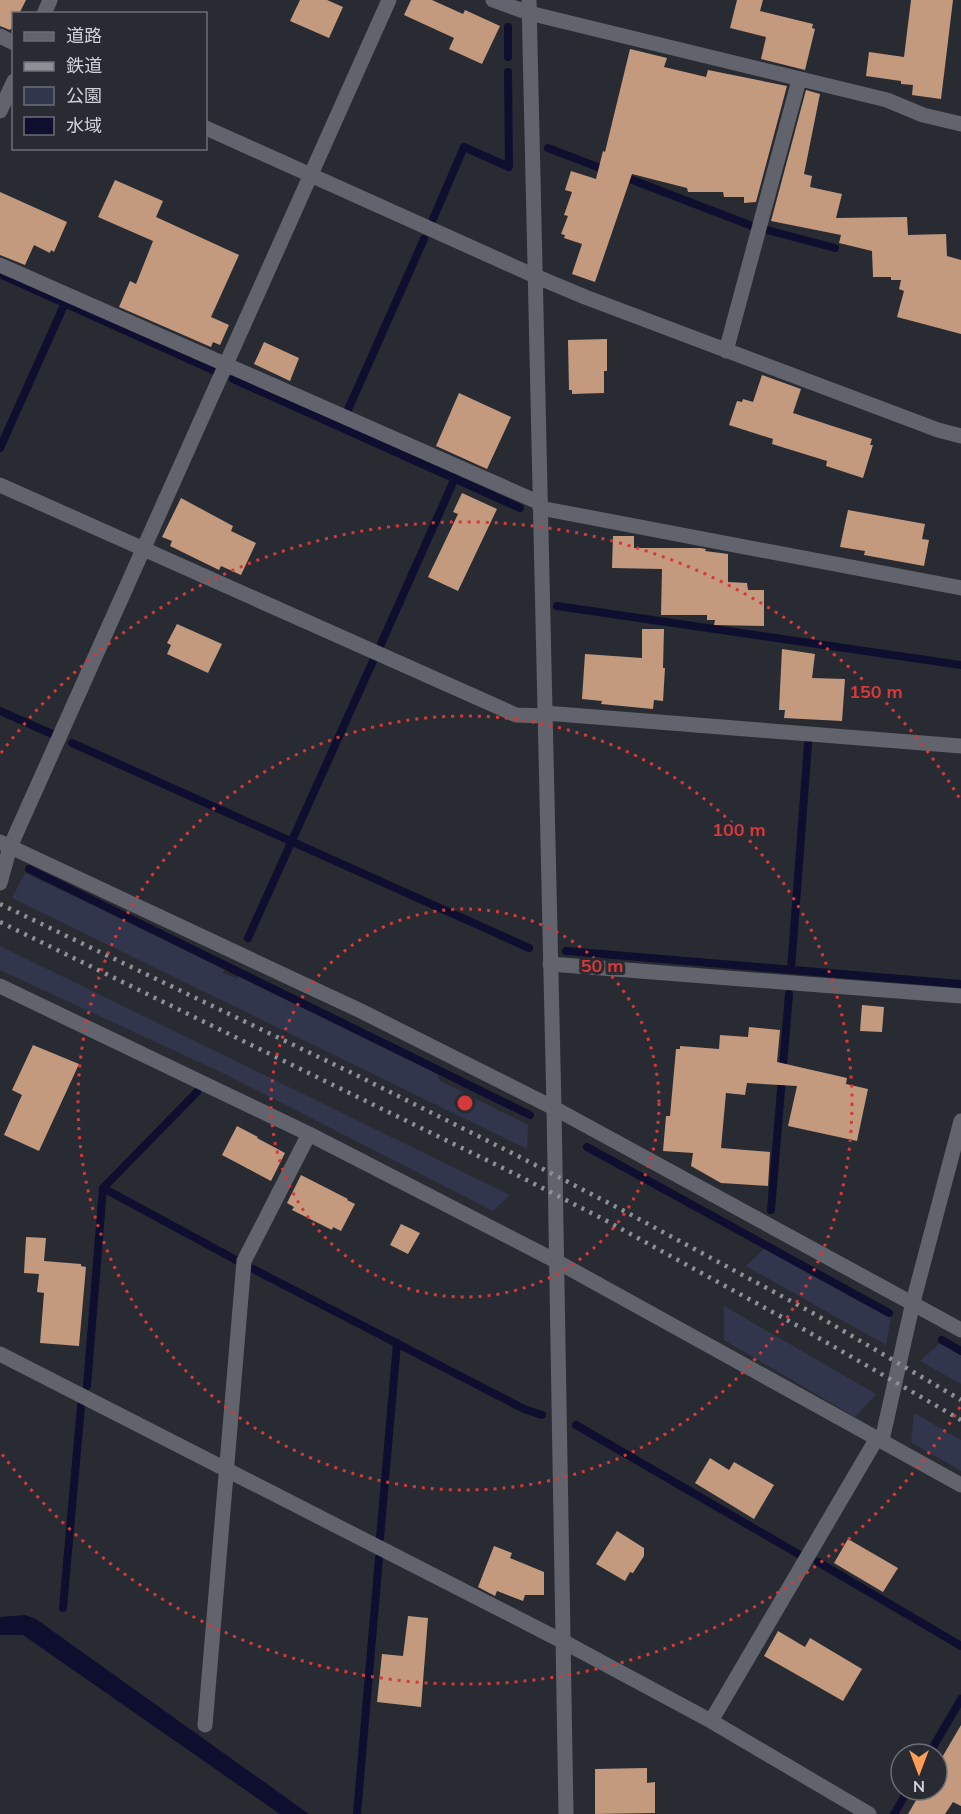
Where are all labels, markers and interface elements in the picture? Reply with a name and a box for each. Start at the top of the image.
legend [12,12,207,150]
text: 道路 [66,24,102,47]
text: 鉄道 [66,54,102,77]
text: 公園 [66,84,102,107]
text: 水域 [66,114,102,137]
text: 150 m [849,680,903,703]
text: 100 m [712,818,766,841]
text: 50 m [581,954,623,977]
centre of rings [455,1093,475,1113]
north arrow [889,1742,949,1802]
text: N [913,1777,925,1797]

